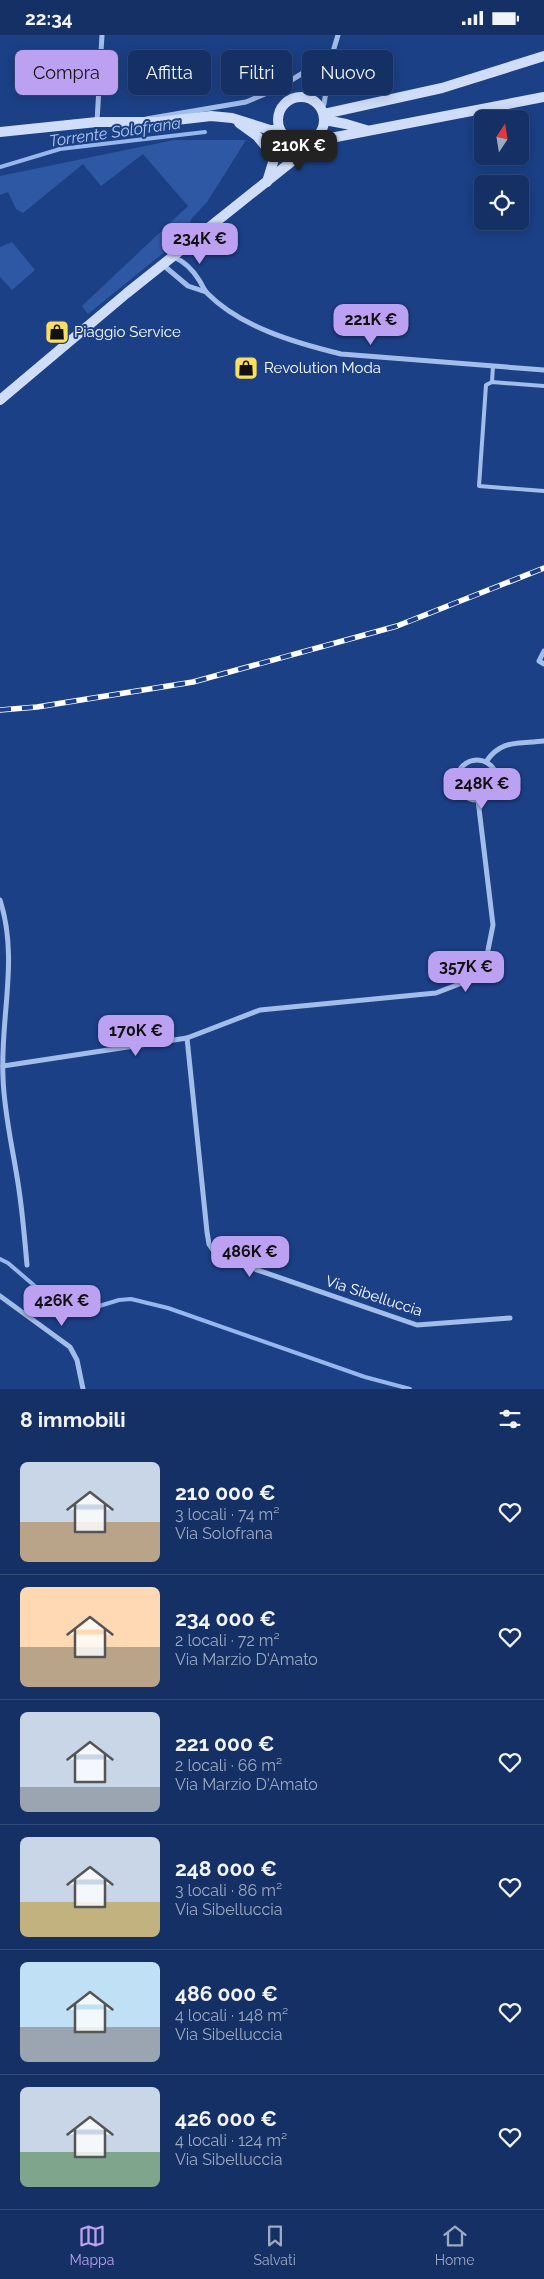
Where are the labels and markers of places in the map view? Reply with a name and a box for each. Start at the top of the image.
pin: 210K € [258,129,340,172]
pin: 234K € [159,223,241,265]
pin: 221K € [330,303,412,346]
shop icon: Piaggio Service [44,319,70,345]
place label: Piaggio Service [74,323,181,341]
shop icon: Revolution Moda [233,355,259,381]
place label: Revolution Moda [264,359,381,377]
pin: 248K € [441,767,523,810]
pin: 357K € [425,951,507,993]
pin: 170K € [95,1015,177,1057]
pin: 486K € [209,1235,291,1278]
pin: 426K € [21,1285,103,1327]

